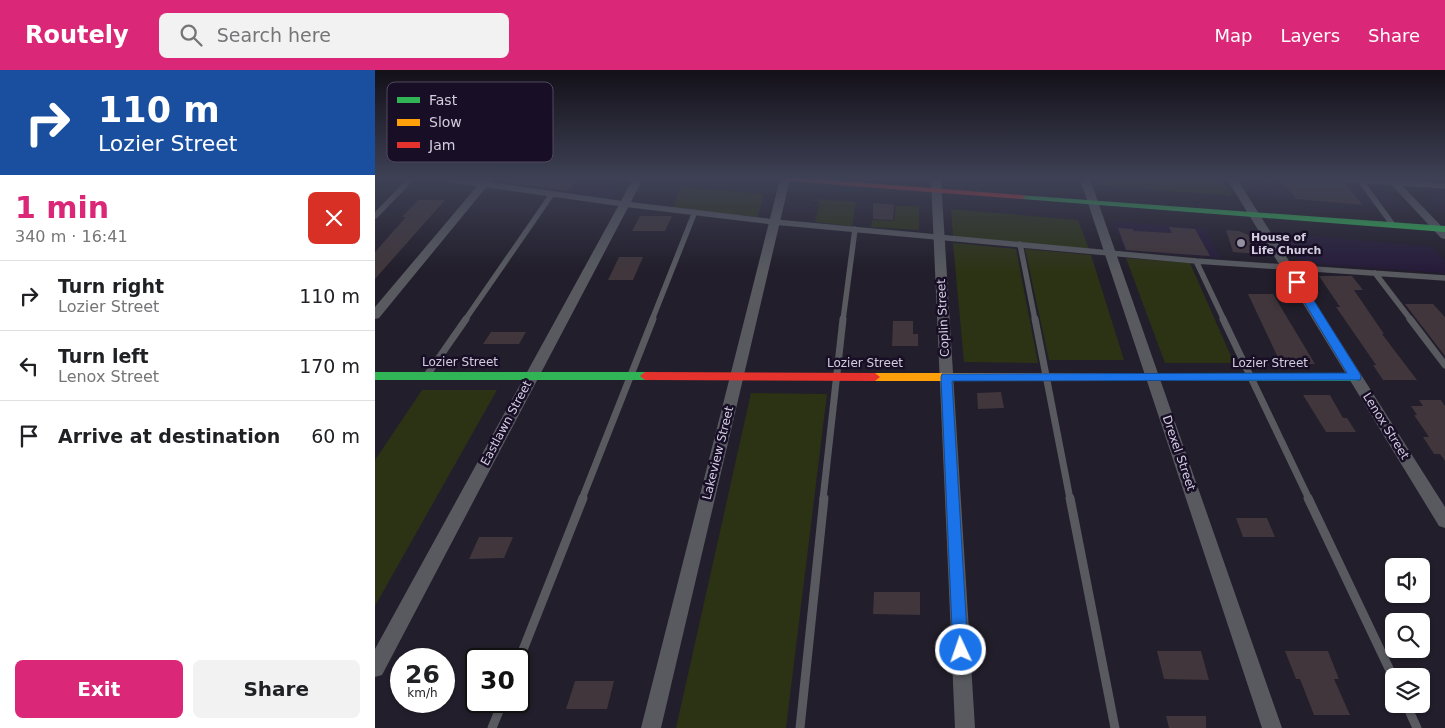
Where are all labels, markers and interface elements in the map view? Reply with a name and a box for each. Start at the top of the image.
search box [159,13,509,58]
text: Routely [25,21,129,49]
icon: search [177,21,205,49]
text: Search here [217,24,331,46]
text: Map [1214,25,1252,46]
text: Layers [1280,25,1340,46]
text: Share [1368,25,1420,46]
legend [387,82,553,162]
icon: right [15,90,80,155]
text: 110 m [98,90,220,130]
text: Fast [429,92,458,108]
text: Slow [429,114,462,130]
text: Lozier Street [98,131,237,156]
text: Jam [428,137,455,153]
text: 1 min [15,190,109,225]
button: close [308,192,360,244]
text: 340 m · 16:41 [15,227,128,246]
place label: House of Life Church [1251,231,1321,257]
marker: House of Life Church [1235,237,1247,249]
pin [1276,261,1318,303]
icon: arrive [1283,268,1311,296]
text: Turn right [58,275,164,297]
street label: Coplin Street [934,278,952,357]
icon: right [15,282,43,310]
text: 110 m [299,285,360,307]
text: Lozier Street [58,297,159,316]
text: Turn left [58,345,149,367]
icon: left [15,352,43,380]
text: 170 m [299,355,360,377]
street label: Lozier Street [422,355,498,369]
street label: Lozier Street [827,356,903,370]
street label: Lozier Street [1232,356,1308,370]
text: Lenox Street [58,367,159,386]
street label: Eastlawn Street [478,378,534,468]
street label: Lenox Street [1360,390,1412,462]
street label: Lakeview Street [700,405,736,501]
street label: Drexel Street [1160,413,1199,493]
icon: arrive [15,422,43,450]
text: Arrive at destination [58,425,280,447]
text: 60 m [311,425,360,447]
map controls [1385,558,1430,713]
button: sound [1385,558,1430,603]
button: search [1385,613,1430,658]
position arrow [934,623,986,675]
speed limit sign: 30 [465,648,530,713]
button: Exit [15,660,183,718]
button: Share [193,660,360,718]
text: 26 [405,660,440,689]
button: layers [1385,668,1430,713]
text: km/h [407,686,438,700]

